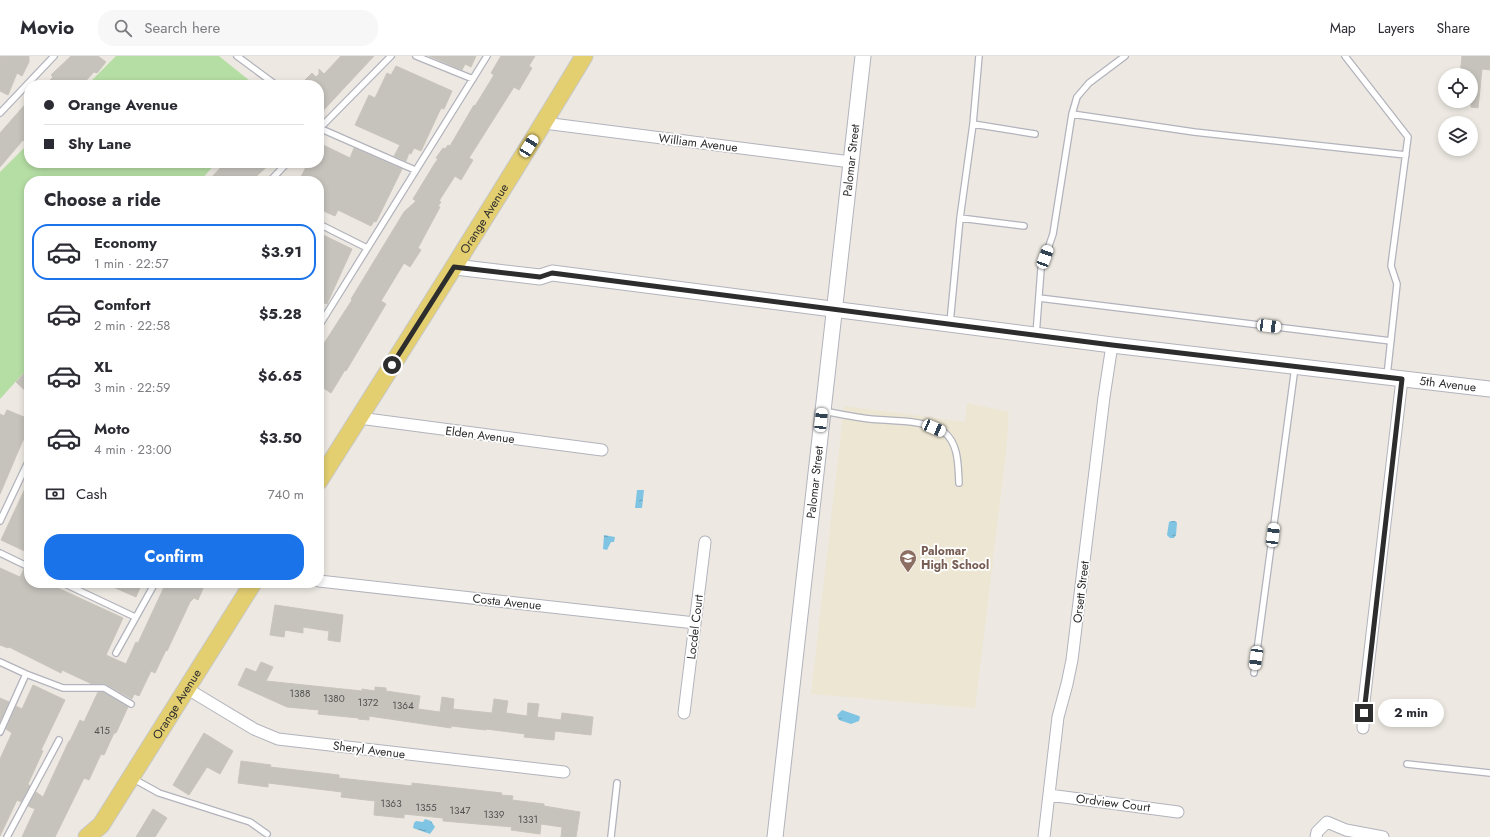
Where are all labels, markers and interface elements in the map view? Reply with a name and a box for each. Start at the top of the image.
search box [98,10,378,46]
text: Movio [20,14,74,41]
icon: search [112,17,134,39]
text: Search here [144,17,220,39]
text: Map [1330,18,1356,38]
text: Layers [1378,18,1414,38]
text: Share [1436,18,1470,38]
map controls [1438,68,1478,156]
button: locate [1438,68,1478,108]
text: Orange Avenue [68,94,178,116]
button: layers [1438,116,1478,156]
street label: Palomar Street [838,123,864,198]
street label: William Avenue [657,129,739,157]
text: Shy Lane [68,133,131,155]
car [518,133,540,159]
street label: Orange Avenue [455,180,513,257]
text: Choose a ride [44,187,161,213]
text: Economy [94,232,157,254]
icon: car [46,234,82,270]
text: $3.91 [261,241,302,263]
car [1035,244,1055,270]
text: 1 min · 22:57 [94,254,169,273]
text: Comfort [94,294,151,316]
icon: car [46,296,82,332]
text: $5.28 [259,303,302,325]
text: 2 min · 22:58 [94,316,170,335]
car [1256,319,1282,333]
text: XL [94,356,112,378]
route start [383,356,401,374]
icon: car [46,358,82,394]
text: $6.65 [258,365,302,387]
street label: 5th Avenue [1419,372,1477,396]
text: 3 min · 22:59 [94,378,171,397]
car [814,407,828,433]
text: Moto [94,418,130,440]
car [921,418,947,438]
icon: car [46,420,82,456]
street label: Elden Avenue [444,422,516,448]
text: $3.50 [259,427,302,449]
text: 4 min · 23:00 [94,440,172,459]
street label: Palomar Street [802,445,828,519]
icon: cash [44,483,66,505]
text: Cash [76,483,107,505]
text: 740 m [268,485,304,504]
car [1266,522,1280,548]
button: Confirm [44,534,304,580]
place label: Palomar High School [921,542,989,574]
school or university icon: Palomar High School [898,548,918,573]
street label: Orsett Street [1068,560,1094,624]
street label: Costa Avenue [472,589,542,615]
street label: Locdel Court [682,593,708,660]
car [1248,645,1264,671]
street label: Orange Avenue [148,666,206,743]
house number: 1388 [290,686,310,701]
house number: 1380 [323,691,345,706]
house number: 1372 [358,695,379,710]
house number: 1364 [392,698,414,713]
callout: 2 min [1378,699,1444,727]
text: 2 min [1394,703,1428,722]
route end [1355,704,1373,722]
house number: 415 [94,723,110,738]
street label: Sheryl Avenue [332,737,406,763]
street label: Ordview Court [1075,790,1151,816]
house number: 1363 [380,796,402,811]
house number: 1355 [415,800,437,815]
house number: 1347 [449,803,471,818]
house number: 1339 [483,807,505,822]
house number: 1331 [518,812,538,827]

